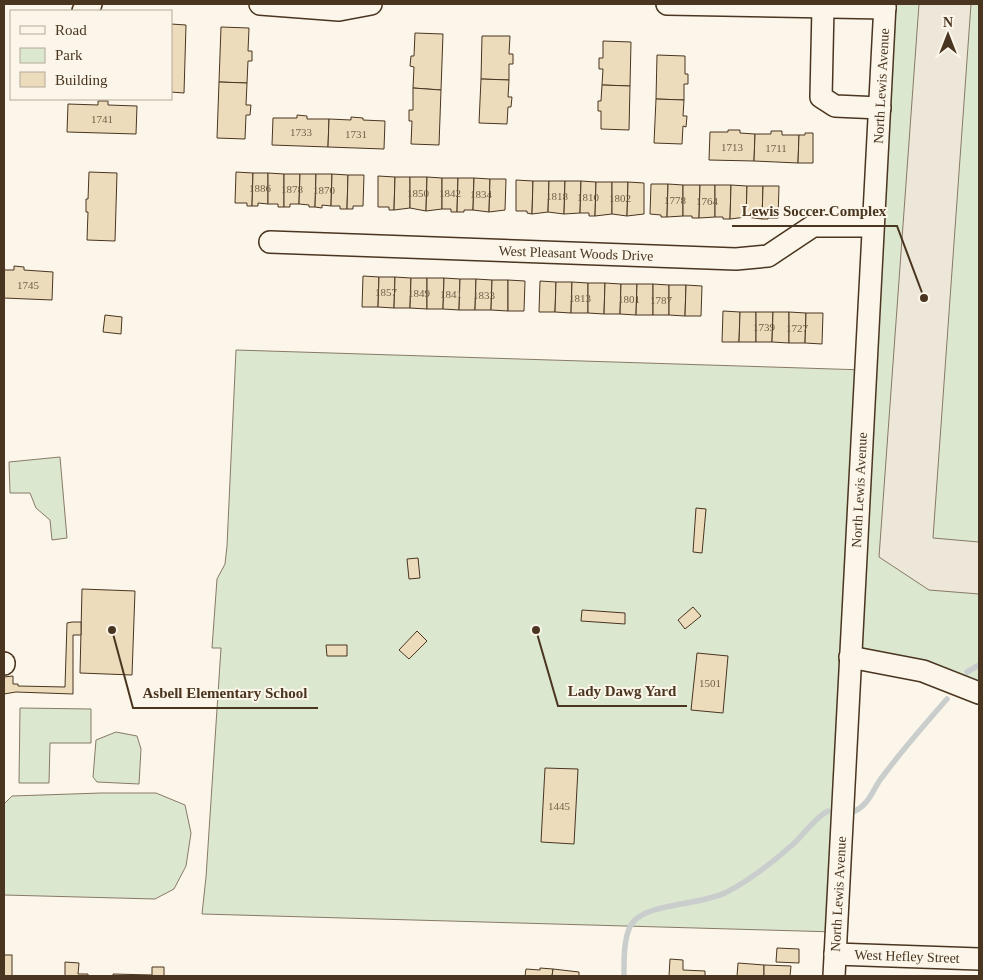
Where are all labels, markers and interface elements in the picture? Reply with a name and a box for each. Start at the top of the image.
legend [10,10,172,100]
north arrow [923,10,973,60]
text: N [943,15,953,30]
text: Road [55,22,87,38]
street label: North Lewis Avenue [871,28,892,144]
text: Park [55,47,83,63]
text: Building [55,72,108,88]
house number: 1741 [91,113,113,125]
house number: 1733 [290,126,313,138]
house number: 1731 [345,128,367,140]
house number: 1713 [721,141,744,153]
house number: 1711 [765,142,787,154]
house number: 1886 [249,182,272,194]
house number: 1878 [281,183,304,195]
house number: 1870 [313,184,336,196]
house number: 1850 [407,187,430,199]
house number: 1842 [439,187,461,199]
house number: 1834 [470,188,493,200]
house number: 1818 [546,190,569,202]
house number: 1810 [577,191,600,203]
house number: 1802 [609,192,631,204]
house number: 1778 [664,194,687,206]
house number: 1764 [696,195,719,207]
callout: Lewis Soccer Complex [732,196,897,226]
text: Lewis Soccer Complex [742,203,887,219]
street label: West Pleasant Woods Drive [498,243,654,264]
house number: 1745 [17,279,40,291]
house number: 1857 [375,286,398,298]
house number: 1849 [408,287,431,299]
house number: 1841 [440,288,462,300]
house number: 1833 [473,289,496,301]
house number: 1813 [569,292,592,304]
house number: 1801 [618,293,640,305]
house number: 1787 [650,294,673,306]
house number: 1739 [753,321,776,333]
house number: 1727 [786,322,809,334]
street label: North Lewis Avenue [849,432,870,548]
callout: Lady Dawg Yard [558,676,687,706]
house number: 1501 [699,677,721,689]
callout: Asbell Elementary School [133,678,318,708]
text: Lady Dawg Yard [568,683,677,699]
text: Asbell Elementary School [143,685,308,701]
house number: 1445 [548,800,571,812]
street label: North Lewis Avenue [828,836,849,952]
street label: West Hefley Street [854,947,960,966]

